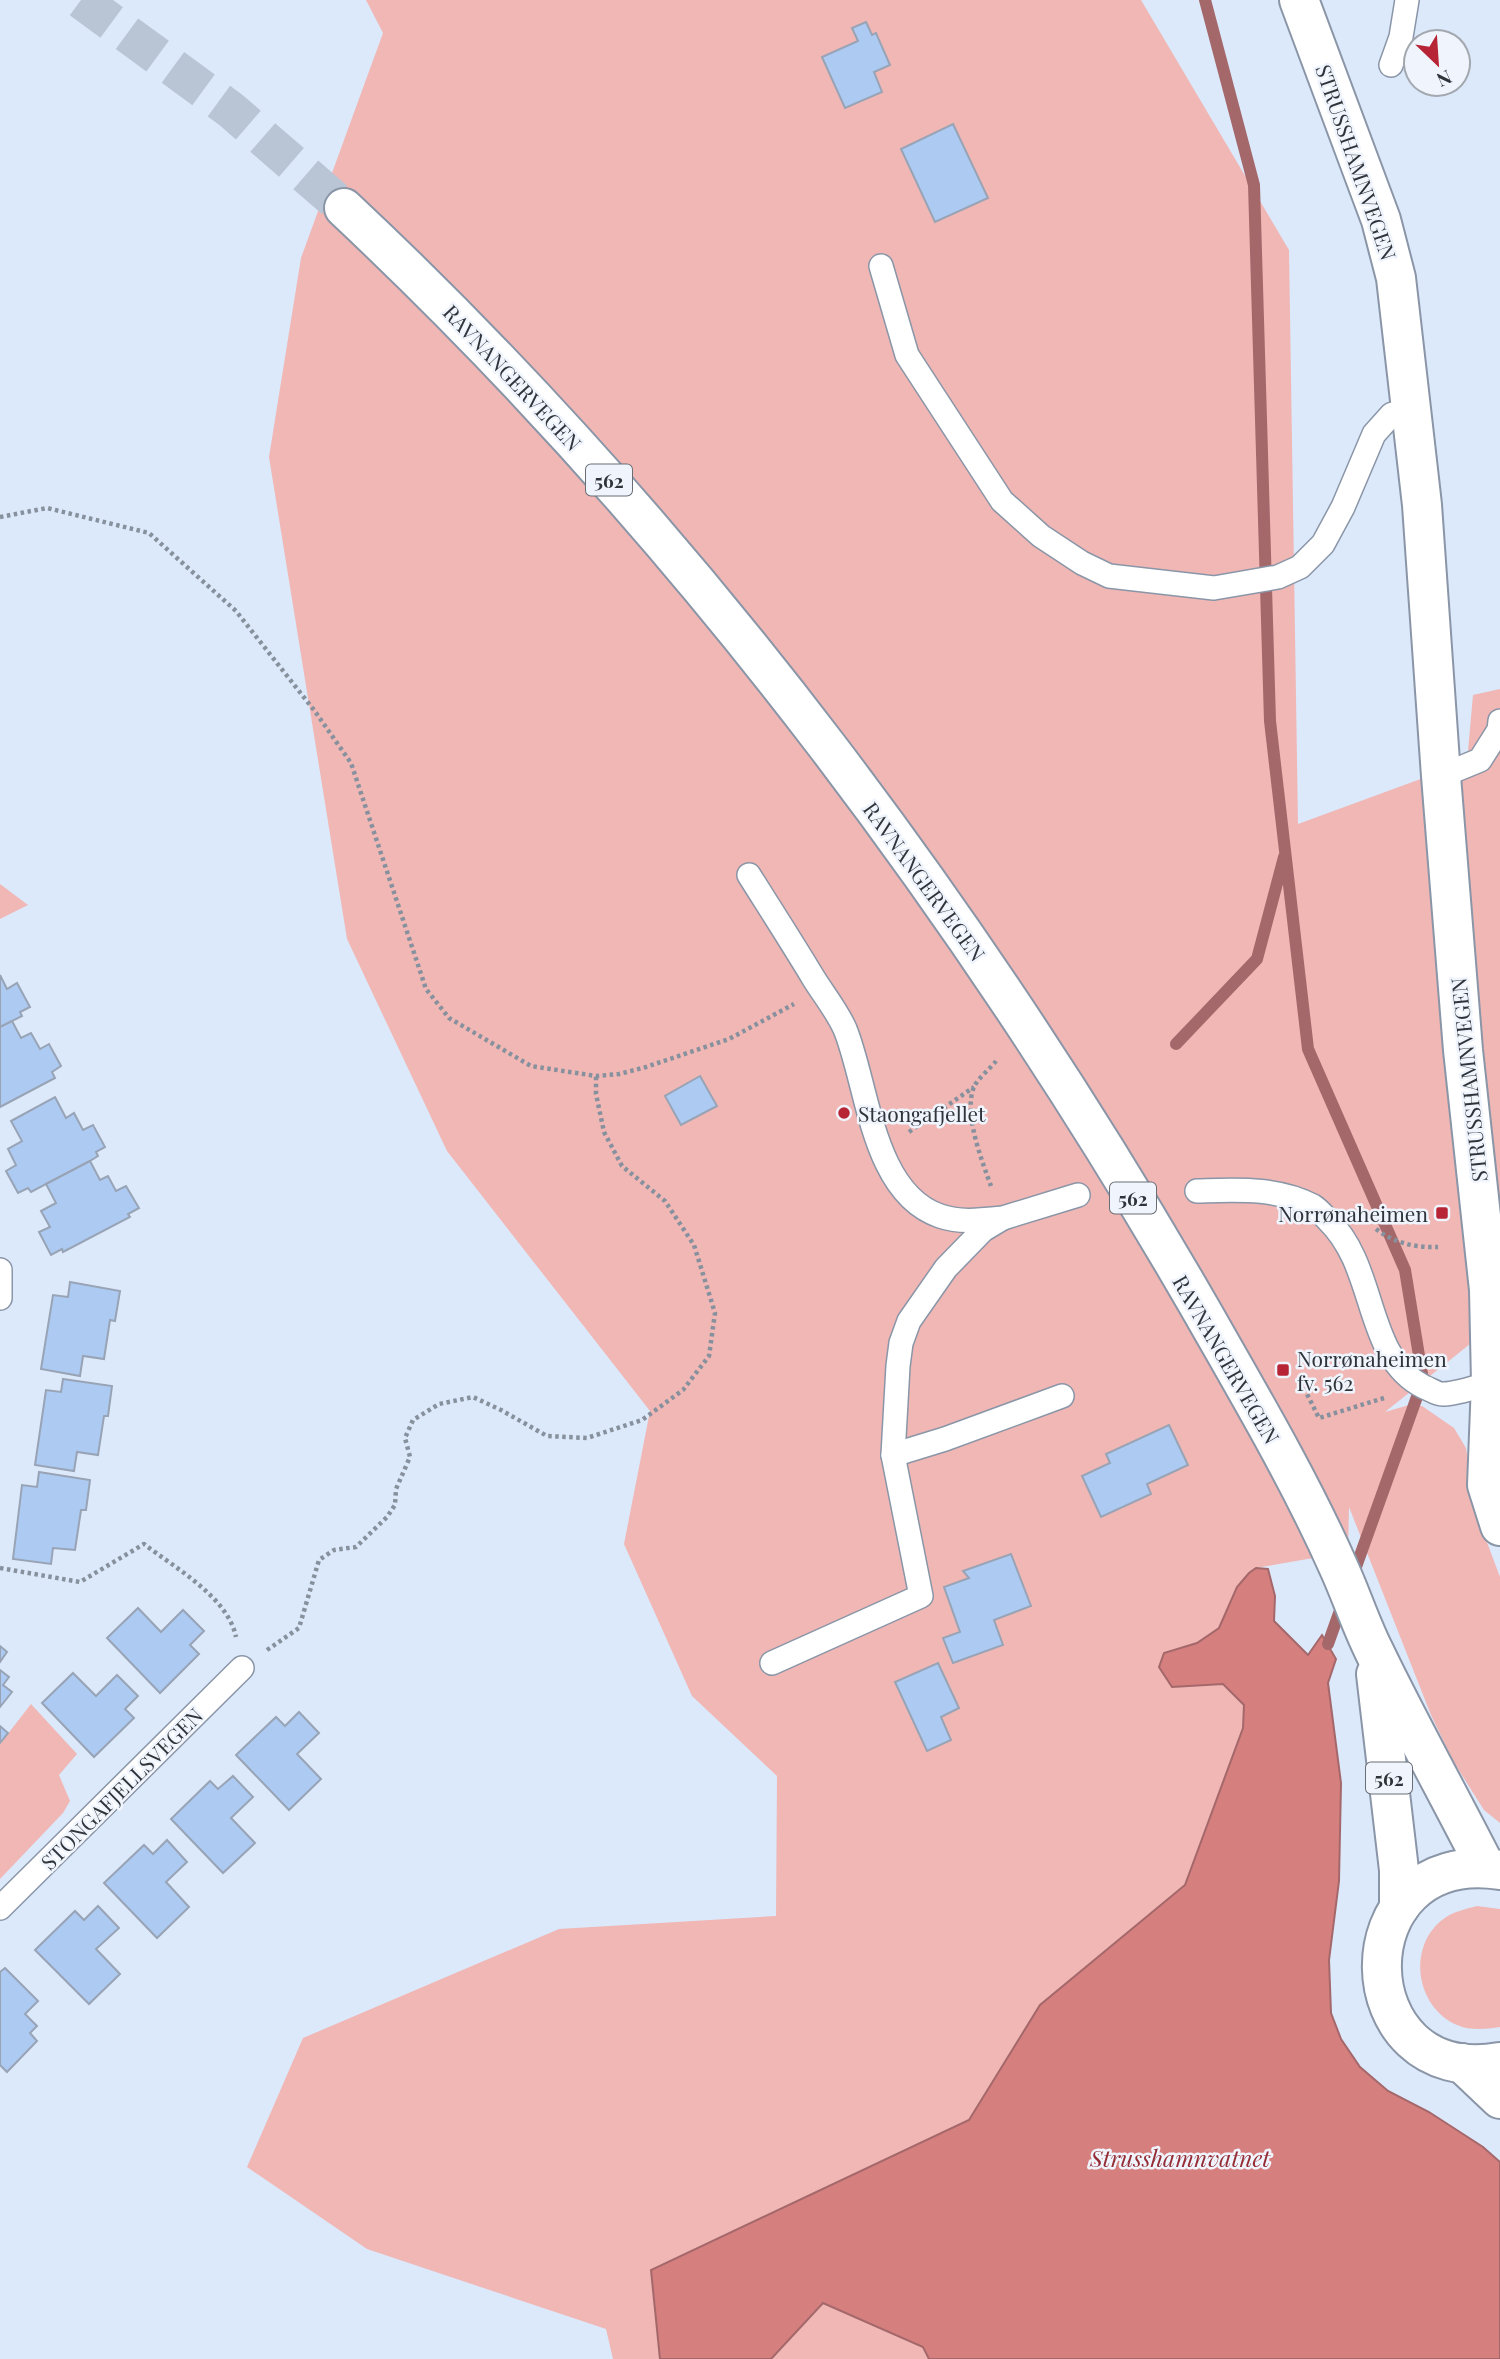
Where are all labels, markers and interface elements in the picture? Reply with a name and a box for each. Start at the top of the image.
north arrow [1402,28,1472,98]
street label: STRUSSHAMNVEGEN [1310,60,1404,264]
text: N [1433,65,1456,94]
street label: RAVNANGERVEGEN [438,298,588,456]
road number: 562 [586,464,632,495]
street label: RAVNANGERVEGEN [858,796,992,966]
street label: STRUSSHAMNVEGEN [1443,976,1493,1183]
place label: Staongafjellet [858,1099,986,1127]
marker: Staongafjellet [836,1105,852,1121]
road number: 562 [1110,1182,1156,1214]
place label: Norrønaheimen [1278,1199,1428,1227]
marker: Norrønaheimen [1434,1205,1450,1221]
street label: RAVNANGERVEGEN [1167,1270,1287,1449]
place label: Norrønaheimen fv. 562 [1297,1344,1447,1396]
marker: Norrønaheimen fv. 562 [1275,1362,1291,1378]
street label: STONGAFJELLSVEGEN [34,1701,208,1875]
road number: 562 [1366,1762,1412,1794]
water label: Strusshamnvatnet [1089,2142,1271,2173]

